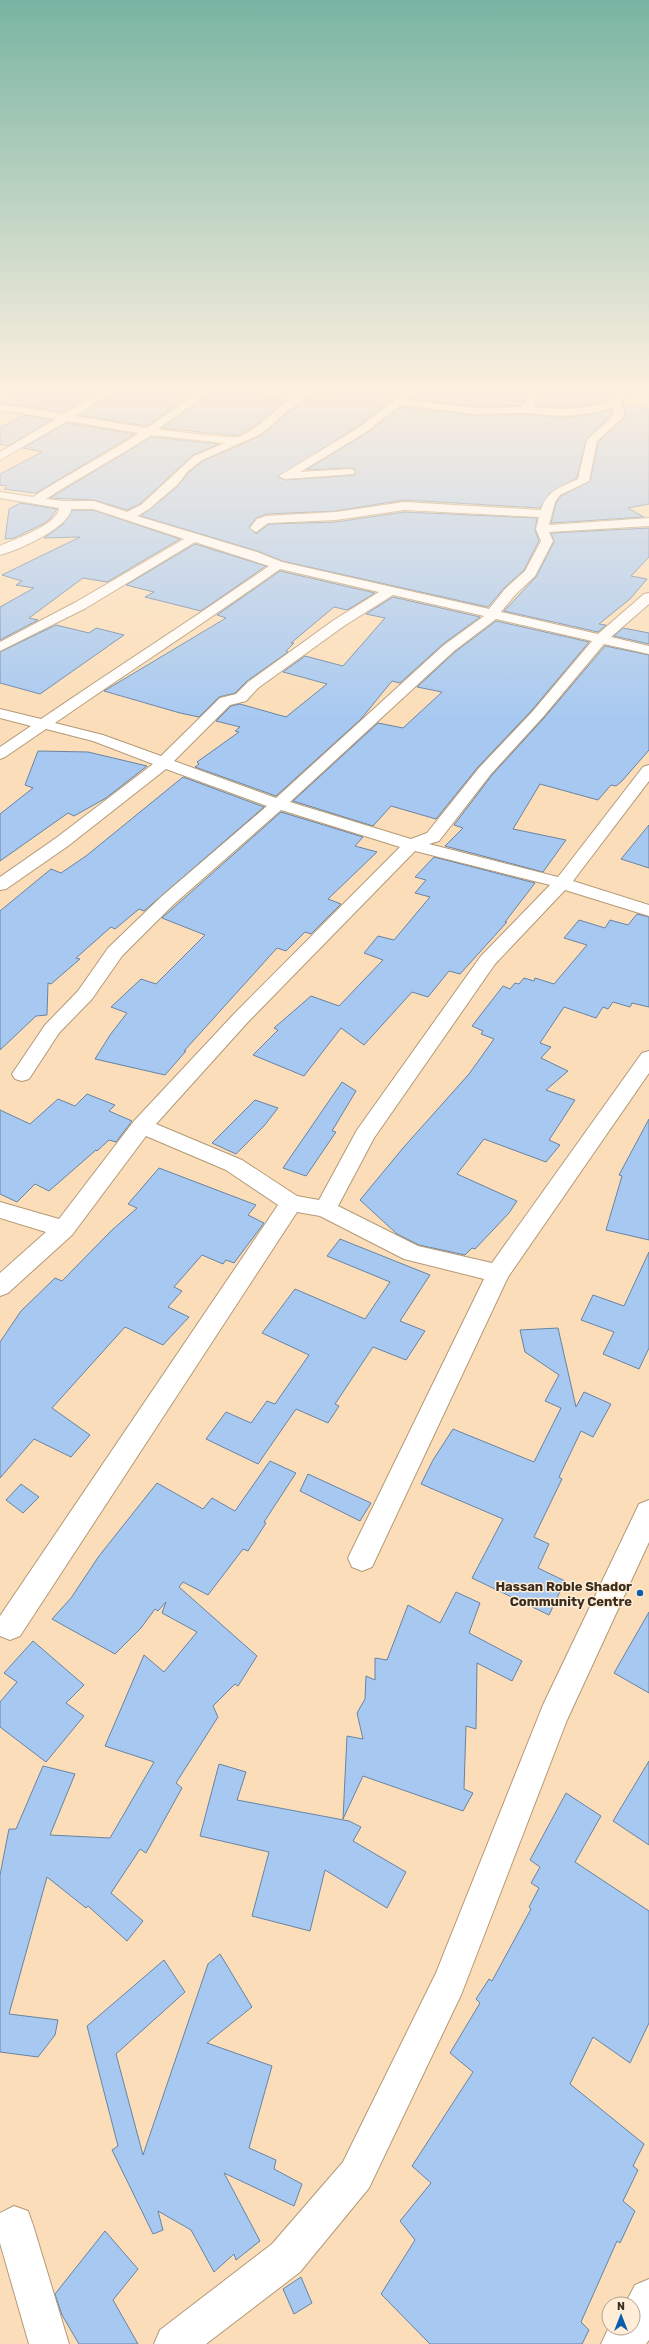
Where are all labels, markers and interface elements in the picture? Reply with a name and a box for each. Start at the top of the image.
place label: Hassan Roble Shador Community Centre [495,1579,632,1609]
marker: Hassan Roble Shador Community Centre [635,1588,645,1598]
north arrow [601,2296,641,2336]
text: N [617,2300,625,2313]

